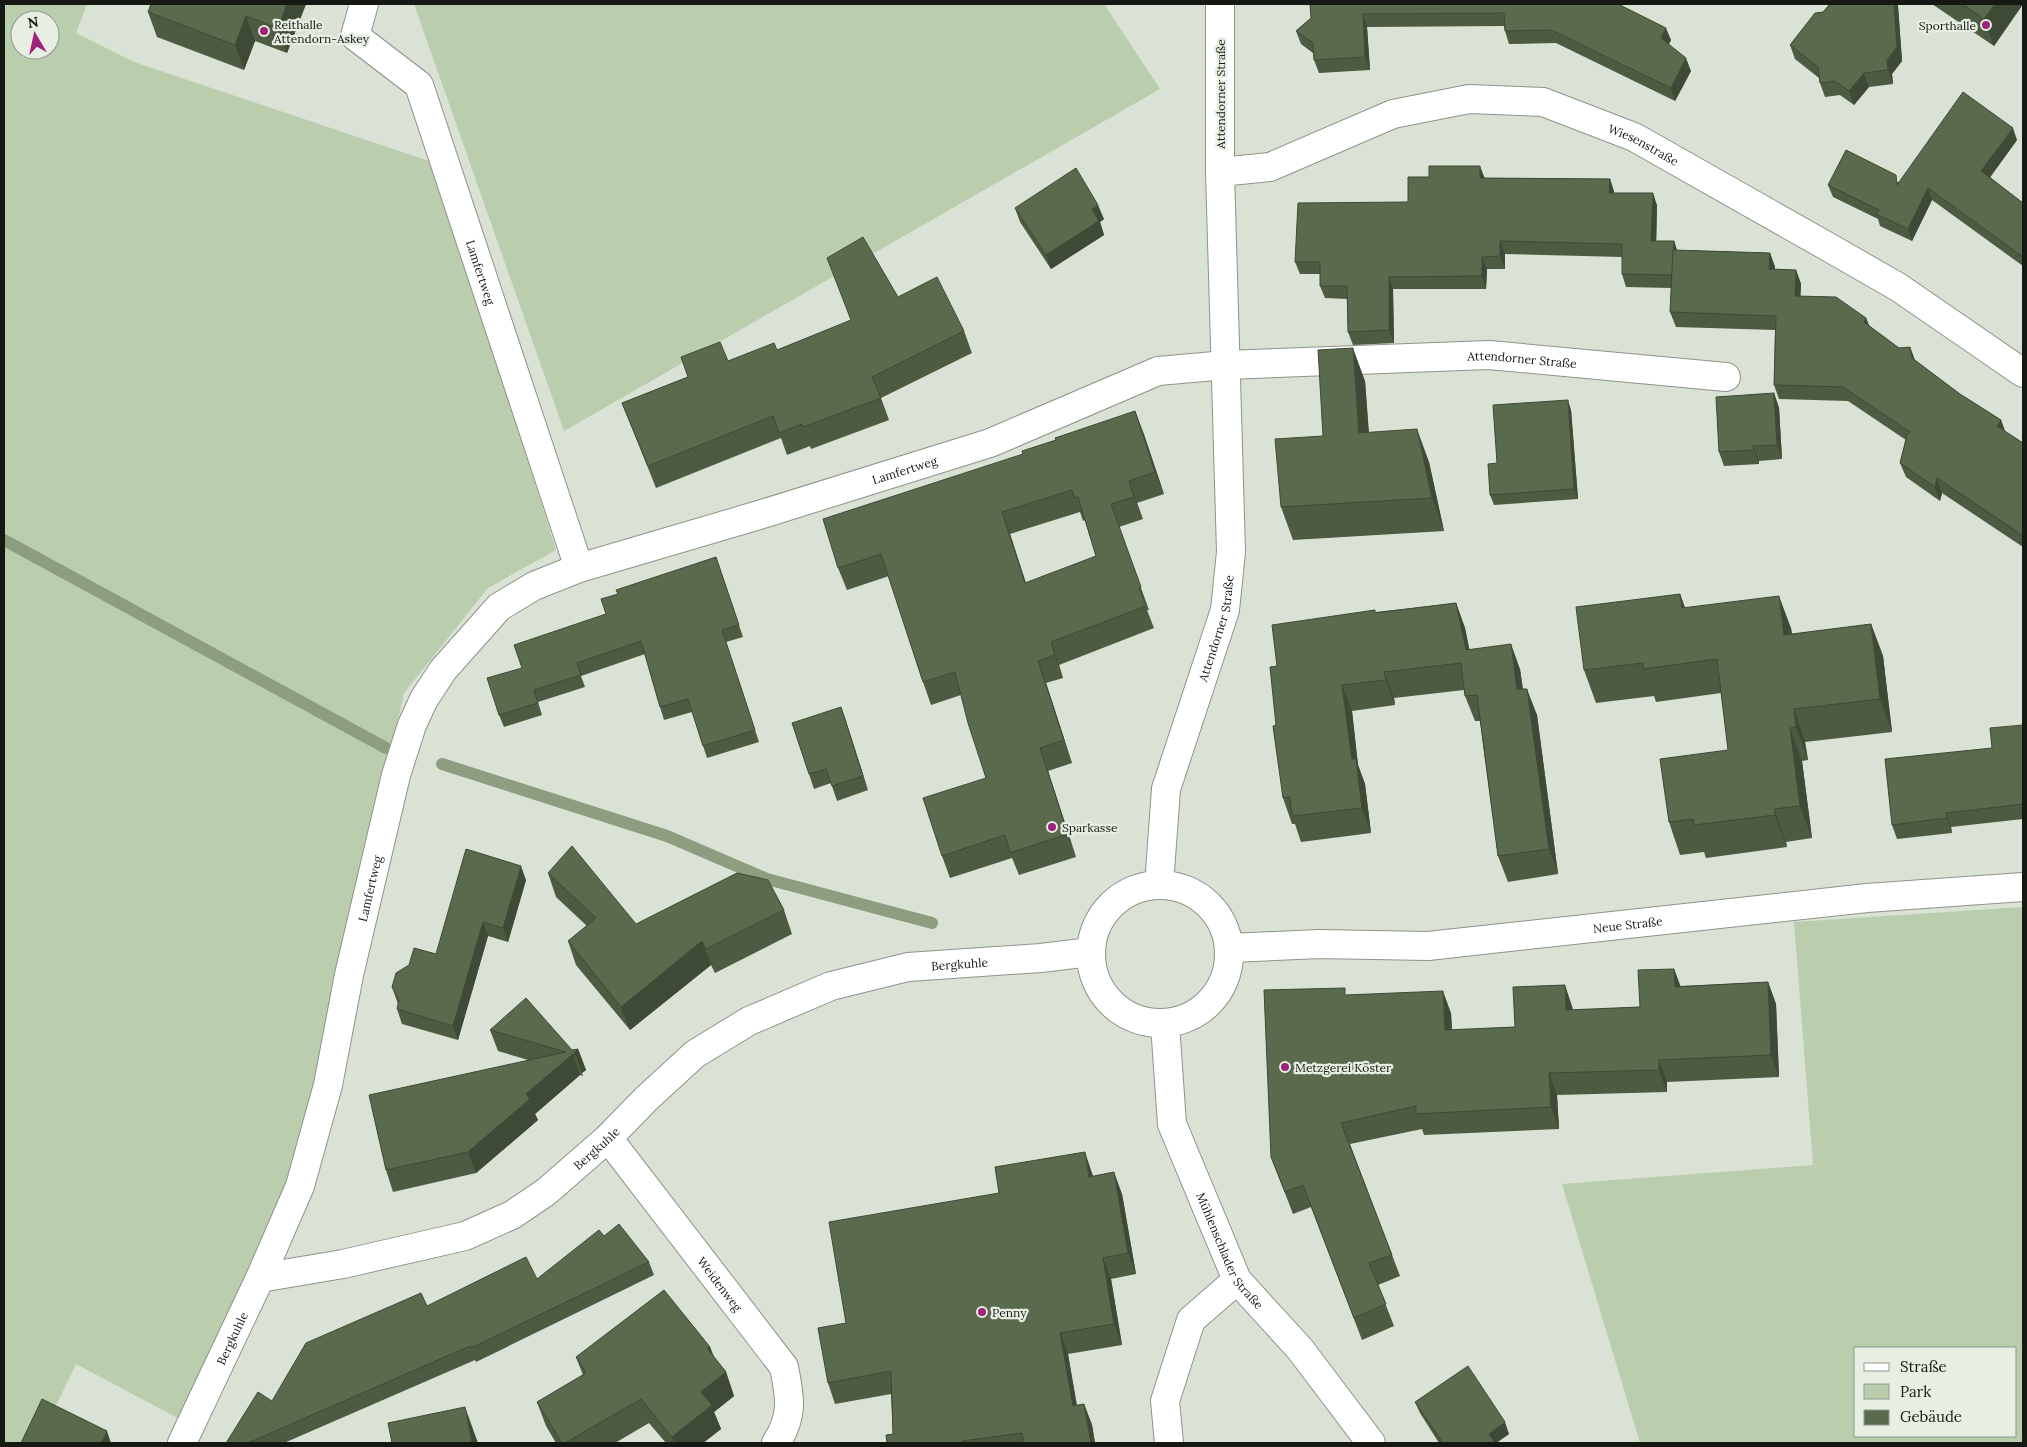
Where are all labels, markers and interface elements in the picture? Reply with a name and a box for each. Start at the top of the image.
north arrow [10,10,60,60]
text: N [26,12,40,32]
place label: Reithalle Attendorn-Askey [273,17,370,46]
place label: Sporthalle [1919,18,1976,33]
marker: Sporthalle [1980,19,1992,31]
marker: Reithalle Attendorn-Askey [258,25,270,37]
street label: Attendorner Straße [1213,39,1228,150]
street label: Wiesenstraße [1606,120,1682,169]
street label: Lamfertweg [463,238,499,307]
street label: Attendorner Straße [1466,347,1578,371]
street label: Lamfertweg [870,452,939,487]
street label: Attendorner Straße [1194,574,1236,684]
place label: Sparkasse [1062,820,1118,835]
marker: Sparkasse [1046,821,1058,833]
street label: Lamfertweg [354,854,384,923]
street label: Neue Straße [1592,913,1664,935]
street label: Bergkuhle [931,954,989,973]
place label: Metzgerei Köster [1295,1060,1392,1075]
marker: Metzgerei Köster [1279,1061,1291,1073]
street label: Bergkuhle [570,1123,623,1173]
street label: Mühlenschlader Straße [1194,1190,1267,1312]
street label: Weidenweg [694,1254,746,1314]
place label: Penny [992,1305,1027,1320]
marker: Penny [976,1306,988,1318]
street label: Bergkuhle [213,1309,251,1367]
legend [1854,1347,2017,1437]
text: Straße [1900,1357,1947,1376]
text: Park [1900,1382,1931,1401]
text: Gebäude [1900,1407,1962,1426]

